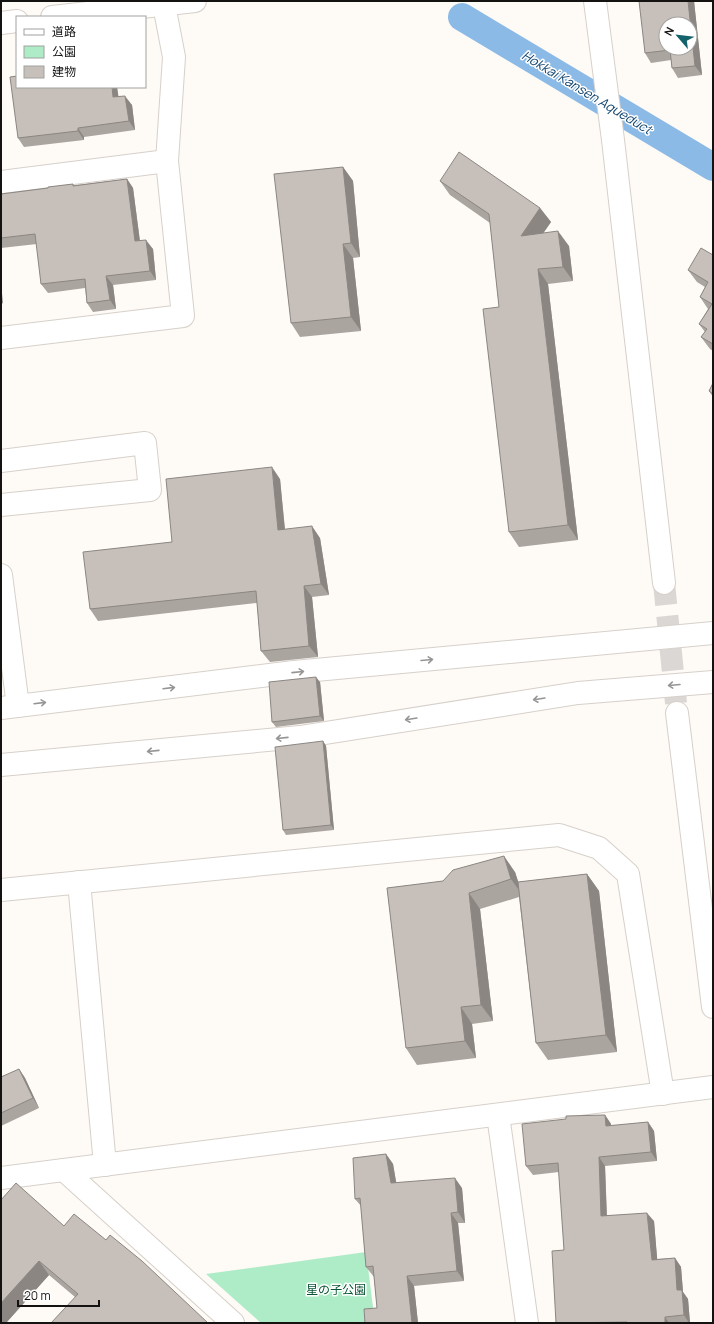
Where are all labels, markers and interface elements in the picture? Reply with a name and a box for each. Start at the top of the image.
legend [16,16,146,88]
north arrow [658,16,698,56]
text: 道路 [52,23,76,40]
text: N [660,24,677,38]
text: 公園 [52,43,76,60]
water label: Hokkai Kansen Aqueduct [519,46,657,139]
text: 建物 [52,63,76,80]
one-way arrow [420,656,433,664]
one-way arrow [291,668,304,676]
one-way arrow [668,681,681,688]
one-way arrow [162,684,175,691]
one-way arrow [533,695,546,703]
one-way arrow [33,700,46,707]
one-way arrow [405,715,418,723]
one-way arrow [276,735,289,742]
one-way arrow [147,747,160,754]
park label: 星の子公園 [306,1281,366,1298]
scale bar [18,1282,99,1308]
text: 20 m [24,1287,51,1304]

